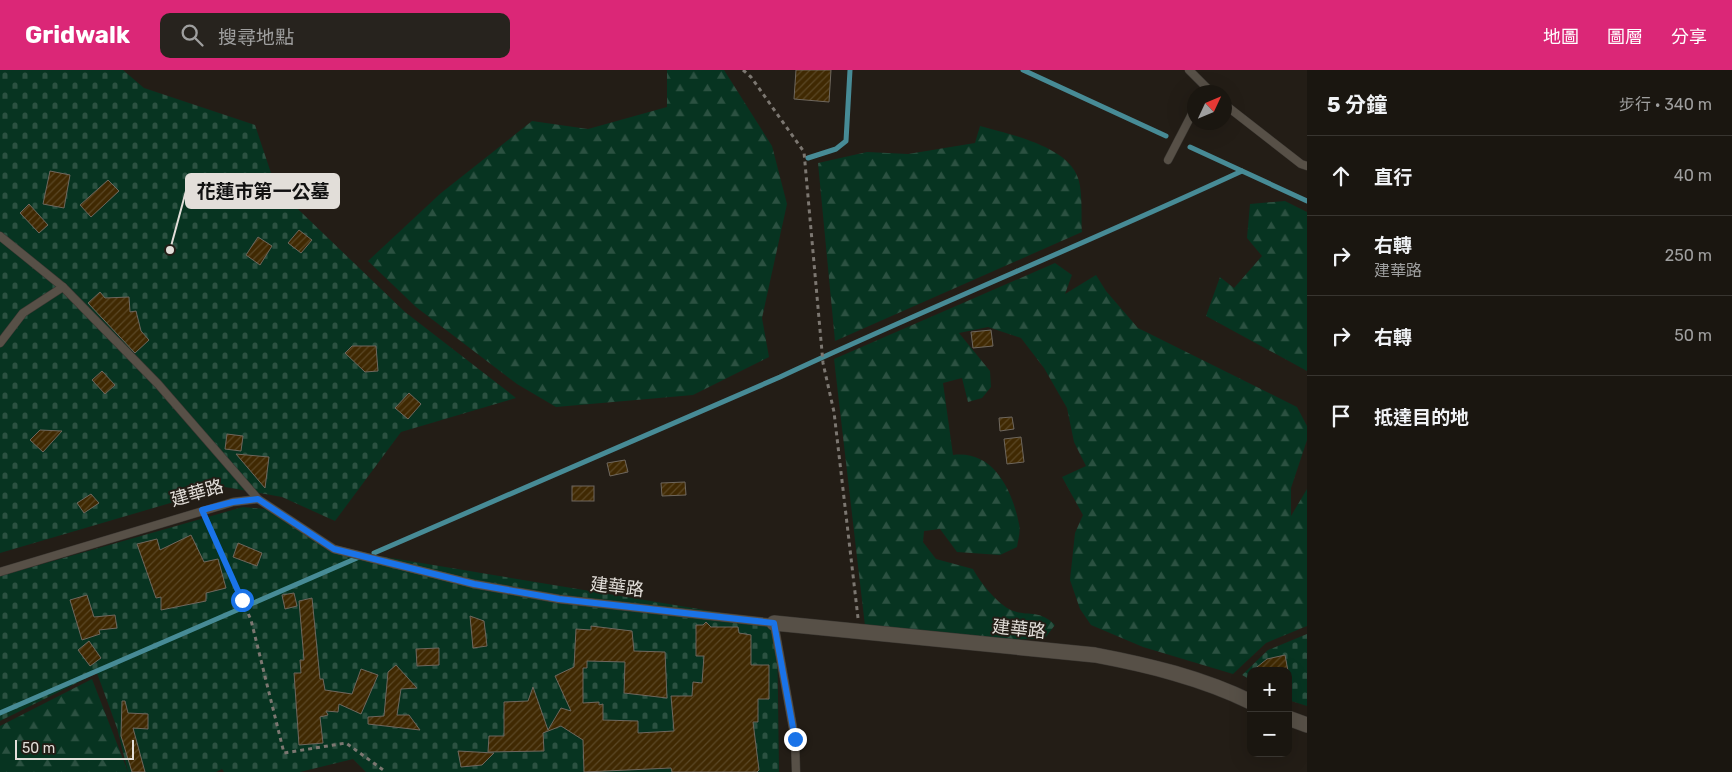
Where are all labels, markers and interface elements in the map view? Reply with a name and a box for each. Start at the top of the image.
search box [160,13,510,58]
text: Gridwalk [25,21,130,49]
icon: search [178,21,206,49]
text: 搜尋地點 [218,26,294,49]
text: 地圖 [1543,26,1579,48]
text: 圖層 [1607,26,1643,48]
text: 分享 [1671,26,1707,48]
north arrow [1187,85,1232,130]
text: 5 分鐘 [1327,92,1387,117]
text: 步行 · 340 m [1619,95,1712,114]
icon: ahead [1327,162,1355,190]
text: 直行 [1374,166,1412,189]
text: 40 m [1674,166,1712,185]
callout: 花蓮市第一公墓 [186,174,339,208]
text: 花蓮市第一公墓 [196,180,330,203]
text: 右轉 [1374,234,1412,257]
icon: right [1327,242,1355,270]
text: 250 m [1665,246,1712,265]
text: 建華路 [1374,261,1422,280]
icon: right [1327,322,1355,350]
text: 右轉 [1374,326,1412,349]
text: 50 m [1674,326,1712,345]
icon: arrive [1327,402,1355,430]
text: 抵達目的地 [1374,406,1469,429]
street label: 建華路 [168,475,226,511]
street label: 建華路 [589,573,645,601]
route start [231,589,254,612]
street label: 建華路 [991,615,1047,643]
map controls [1247,667,1292,757]
button: + [1247,667,1292,712]
button: − [1247,712,1292,757]
route end [784,728,807,751]
scale bar [15,737,134,760]
text: 50 m [22,740,55,757]

